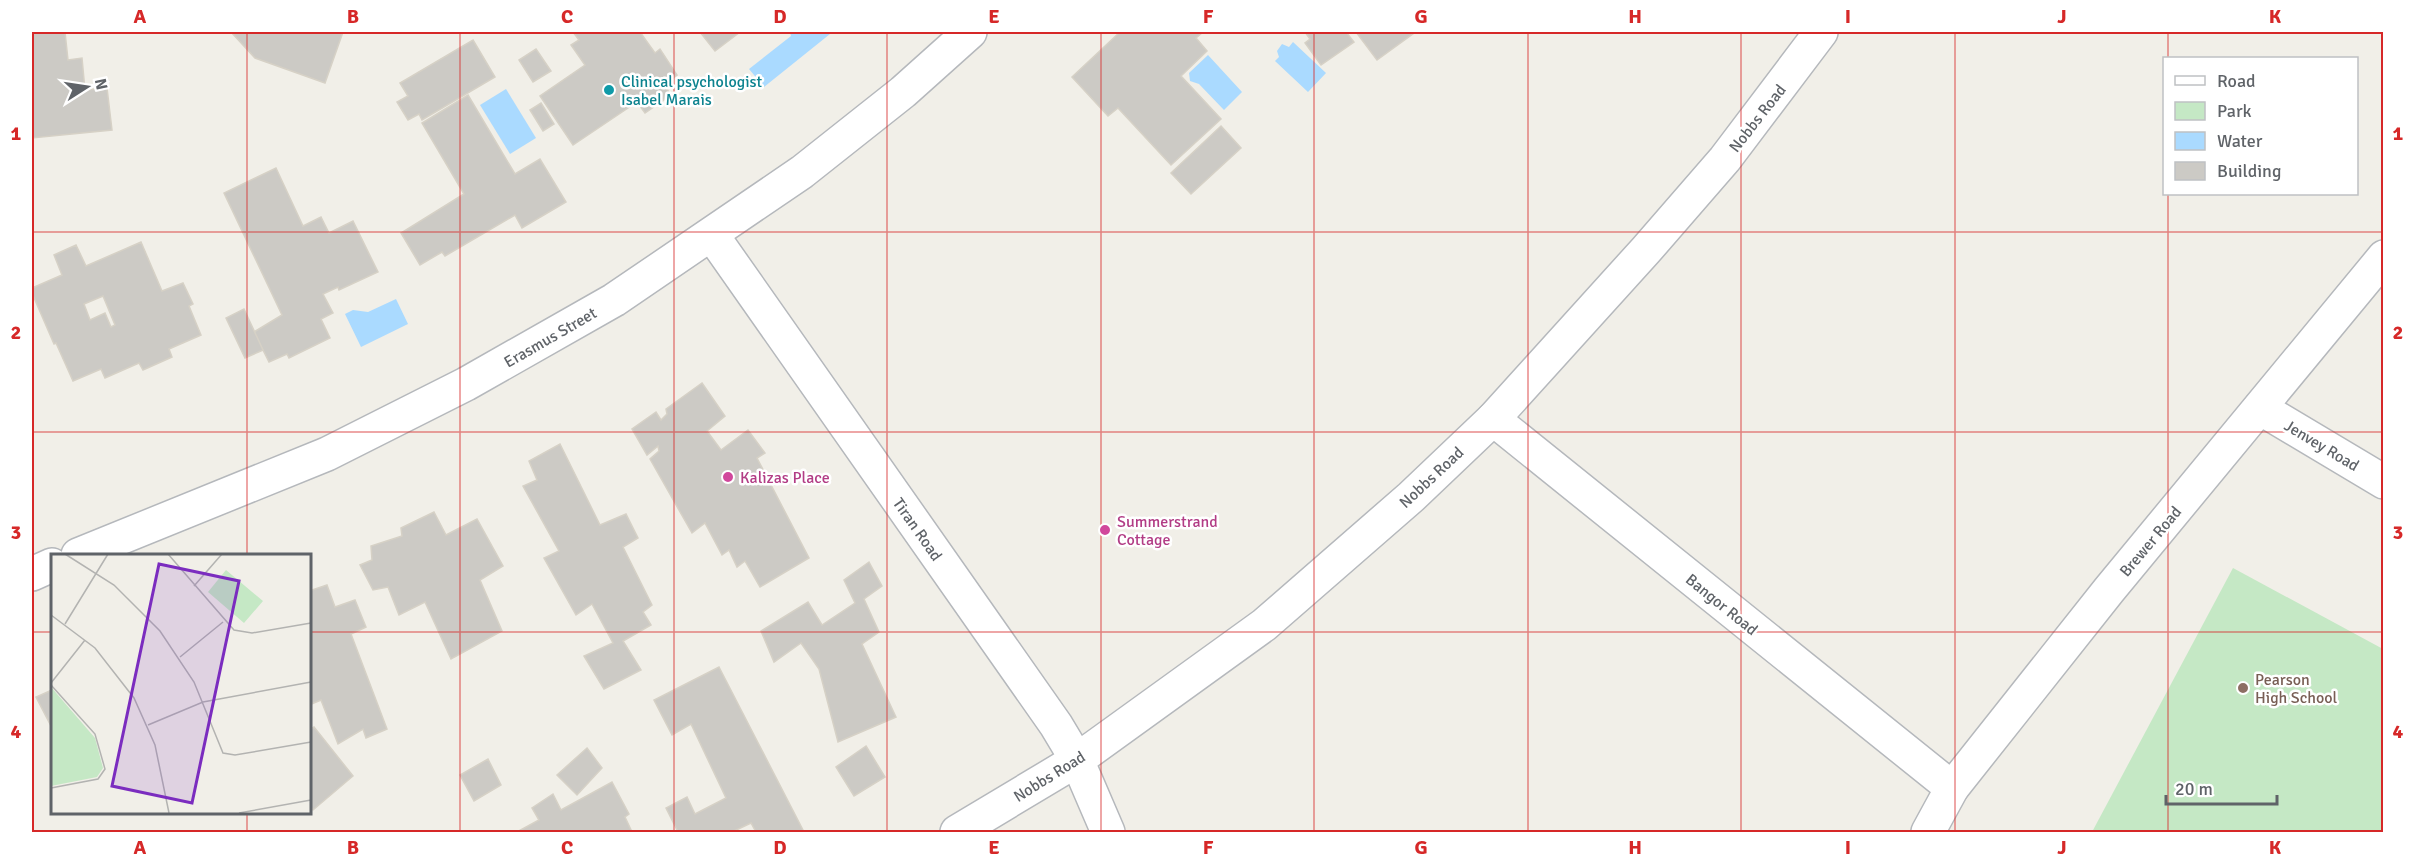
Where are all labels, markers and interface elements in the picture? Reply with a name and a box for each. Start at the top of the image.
text: A [134,4,147,29]
text: B [347,4,359,29]
text: C [561,4,573,29]
text: D [773,4,787,29]
text: E [988,4,1000,29]
text: F [1203,4,1214,29]
text: G [1414,4,1428,29]
text: H [1628,4,1642,29]
text: I [1845,4,1851,29]
text: J [2057,4,2067,29]
text: K [2269,4,2282,29]
north arrow [57,57,117,117]
legend [2163,57,2358,195]
text: Road [2217,70,2256,92]
place label: Clinical psychologist Isabel Marais [621,72,762,110]
text: N [90,77,112,92]
street label: Nobbs Road [1725,81,1791,157]
marker: Clinical psychologist Isabel Marais [602,83,616,97]
text: Park [2217,100,2252,122]
text: 1 [11,121,22,146]
text: 1 [2393,121,2404,146]
text: Water [2217,130,2263,152]
text: Building [2217,160,2281,182]
street label: Erasmus Street [501,303,601,372]
text: 2 [11,320,21,345]
text: 2 [2393,320,2403,345]
street label: Jenvey Road [2280,416,2363,476]
street label: Nobbs Road [1395,443,1468,513]
place label: Kalizas Place [740,468,830,488]
marker: Kalizas Place [721,470,735,484]
street label: Tiran Road [888,494,946,565]
street label: Brewer Road [2116,502,2186,581]
place label: Summerstrand Cottage [1117,512,1218,550]
text: 3 [11,520,21,545]
text: 3 [2393,520,2403,545]
marker: Summerstrand Cottage [1098,523,1112,537]
inset map [51,554,310,813]
street label: Bangor Road [1681,570,1761,640]
place label: Pearson High School [2255,670,2338,708]
marker: Pearson High School [2236,681,2250,695]
text: 4 [11,719,22,744]
text: 4 [2393,719,2404,744]
street label: Nobbs Road [1010,747,1089,807]
scale bar [2166,768,2277,806]
text: 20 m [2175,778,2213,800]
text: A [134,835,147,860]
text: B [347,835,359,860]
text: C [561,835,573,860]
text: D [773,835,787,860]
text: E [988,835,1000,860]
text: F [1203,835,1214,860]
text: G [1414,835,1428,860]
text: H [1628,835,1642,860]
text: I [1845,835,1851,860]
text: J [2057,835,2067,860]
text: K [2269,835,2282,860]

